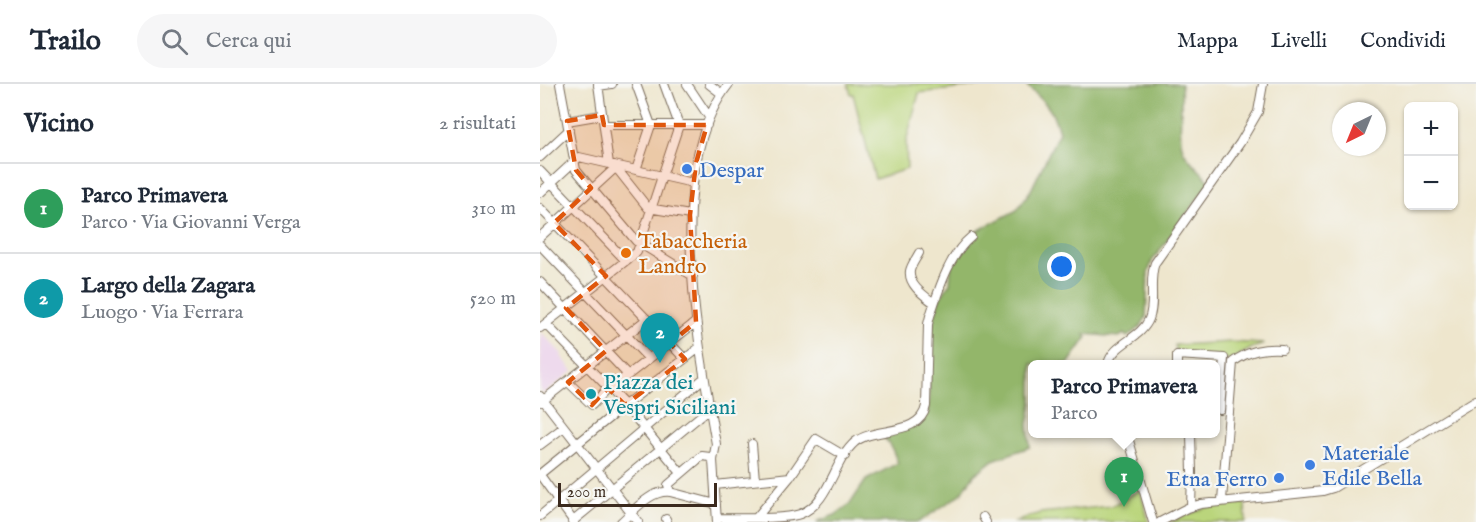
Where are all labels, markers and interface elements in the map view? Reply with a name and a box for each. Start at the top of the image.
search box [137,14,557,68]
text: Trailo [30,24,101,59]
icon: search [158,25,191,58]
text: Cerca qui [206,27,292,55]
text: Mappa [1177,28,1238,55]
text: Livelli [1271,28,1327,55]
text: Condividi [1360,28,1446,55]
north arrow [1332,102,1386,156]
map controls [1404,102,1458,210]
button: + [1404,102,1458,156]
text: Vicino [24,107,94,140]
text: 2 risultati [439,111,516,136]
button: − [1404,156,1458,210]
place label: Despar [699,157,764,185]
marker: Despar [680,162,694,176]
text: Parco Primavera [81,182,228,210]
text: 1 [40,196,47,221]
text: 310 m [472,196,516,221]
text: Parco · Via Giovanni Verga [81,210,301,235]
place label: Tabaccheria Landro [638,228,748,281]
marker: Tabaccheria Landro [619,246,633,260]
your location [1047,252,1076,281]
text: Largo della Zagara [81,272,255,300]
text: 2 [39,286,48,311]
text: 520 m [470,286,516,311]
text: Luogo · Via Ferrara [81,300,244,325]
pin: 2 [640,314,680,363]
popup [1028,360,1220,438]
place label: Piazza dei Vespri Siciliani [602,369,736,422]
text: Parco Primavera [1051,373,1197,401]
marker: Piazza dei Vespri Siciliani [584,387,598,401]
text: Parco [1051,401,1098,426]
place label: Materiale Edile Bella [1322,440,1422,493]
pin: 1 [1104,458,1144,507]
marker: Materiale Edile Bella [1303,458,1317,472]
place label: Etna Ferro [1166,466,1267,494]
marker: Etna Ferro [1272,471,1286,485]
scale bar [558,480,717,508]
text: 200 m [567,483,606,503]

